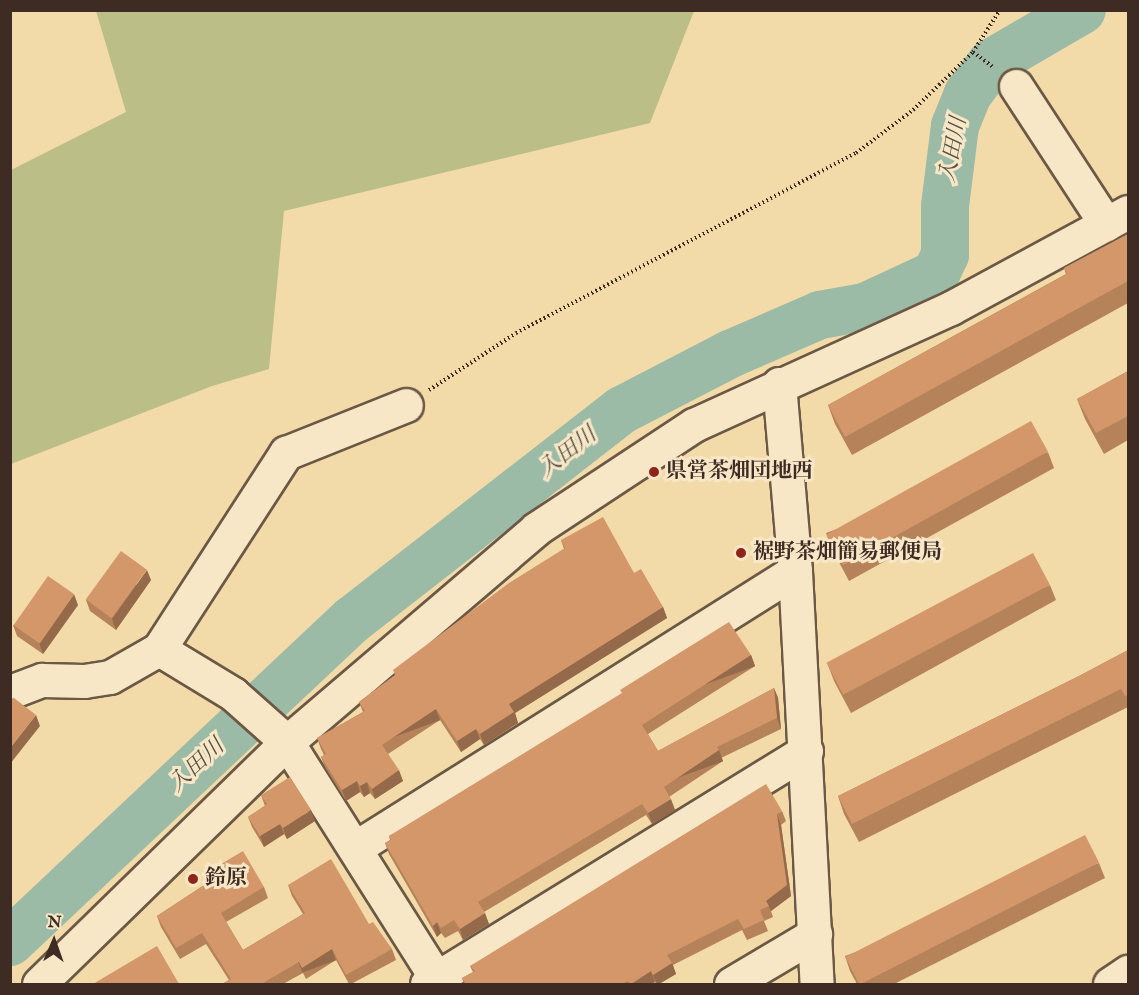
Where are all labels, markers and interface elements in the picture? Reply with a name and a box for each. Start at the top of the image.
water label: 入田川 [935,115,973,185]
water label: 入田川 [534,422,602,484]
place label: 県営茶畑団地西 [666,459,813,485]
marker: 県営茶畑団地西 [647,465,661,479]
place label: 裾野茶畑簡易郵便局 [753,540,942,566]
marker: 裾野茶畑簡易郵便局 [734,546,748,560]
water label: 入田川 [164,734,230,798]
place label: 鈴原 [205,866,247,892]
marker: 鈴原 [186,872,200,886]
north arrow [24,911,84,971]
text: N [47,913,62,933]

